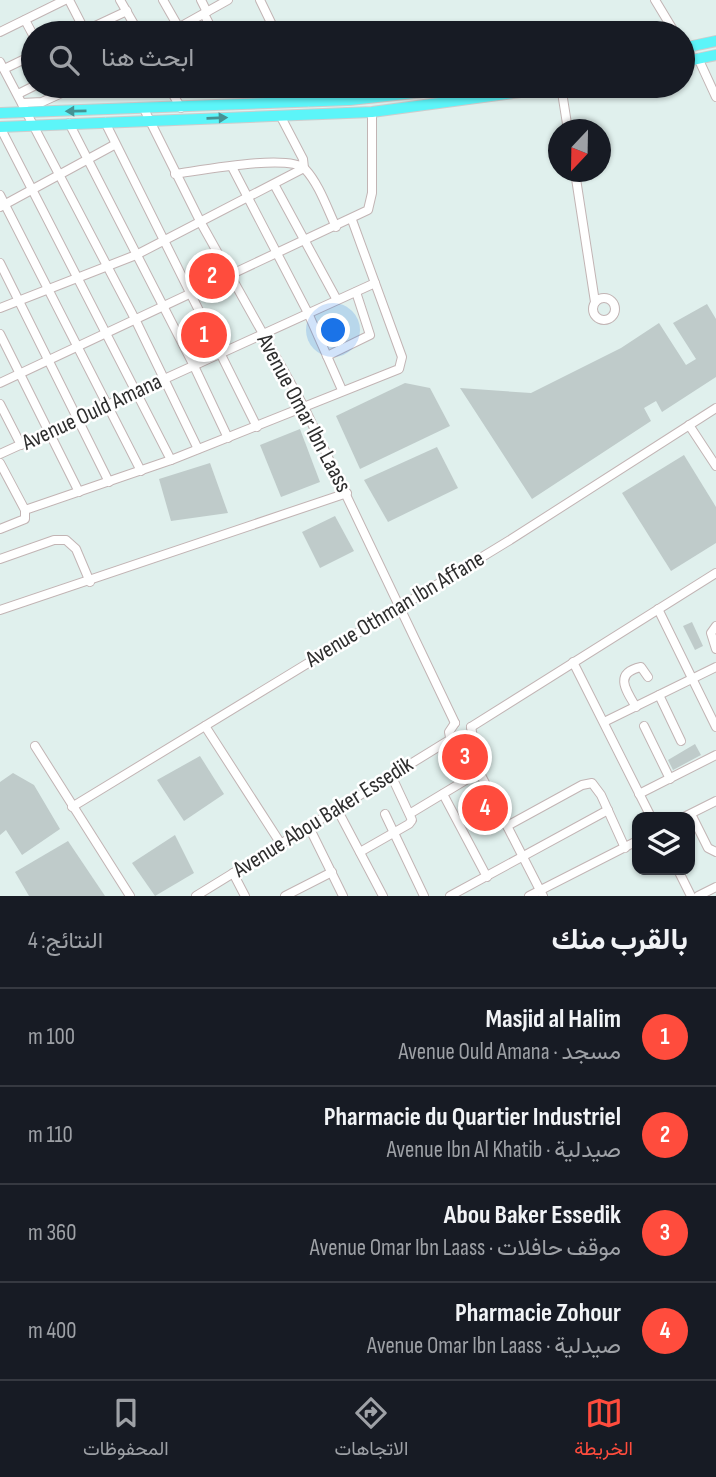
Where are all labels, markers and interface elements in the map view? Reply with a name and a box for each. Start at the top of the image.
search box [21,21,695,98]
icon: search [45,41,83,79]
text: ابحث هنا [101,43,194,74]
one-way arrow [64,106,86,117]
one-way arrow [206,113,228,124]
north arrow [548,119,611,182]
pin: 2 [189,250,235,302]
pin: 1 [181,309,227,361]
your location [316,313,350,347]
street label: Avenue Omar Ibn Laass [250,328,358,497]
street label: Avenue Ould Amana [17,367,166,457]
street label: Avenue Othman Ibn Affane [300,545,490,674]
pin: 3 [442,731,488,783]
street label: Avenue Abou Baker Essedik [227,750,418,884]
pin: 4 [462,782,508,834]
map controls [632,812,695,875]
button: layers [632,812,695,875]
text: بالقرب منك [552,922,688,958]
text: النتائج: 4 [28,927,103,955]
text: Masjid al Halim [485,1004,621,1035]
text: 100 m [28,1023,75,1051]
text: 1 [660,1023,670,1051]
text: مسجد · Avenue Ould Amana [399,1038,621,1066]
text: Pharmacie du Quartier Industriel [324,1102,621,1133]
text: 110 m [28,1121,73,1149]
text: 2 [660,1121,670,1149]
text: صيدلية · Avenue Ibn Al Khatib [387,1136,621,1164]
text: Abou Baker Essedik [444,1200,621,1231]
text: 360 m [28,1219,76,1247]
text: 3 [660,1219,670,1247]
text: موقف حافلات · Avenue Omar Ibn Laass [310,1234,621,1262]
text: Pharmacie Zohour [455,1298,621,1329]
text: 400 m [28,1317,77,1345]
text: 4 [660,1317,670,1345]
text: صيدلية · Avenue Omar Ibn Laass [367,1332,621,1360]
tab: المحفوظات [83,1394,169,1465]
tab: الاتجاهات [335,1394,408,1465]
tab: الخريطة [574,1394,633,1465]

